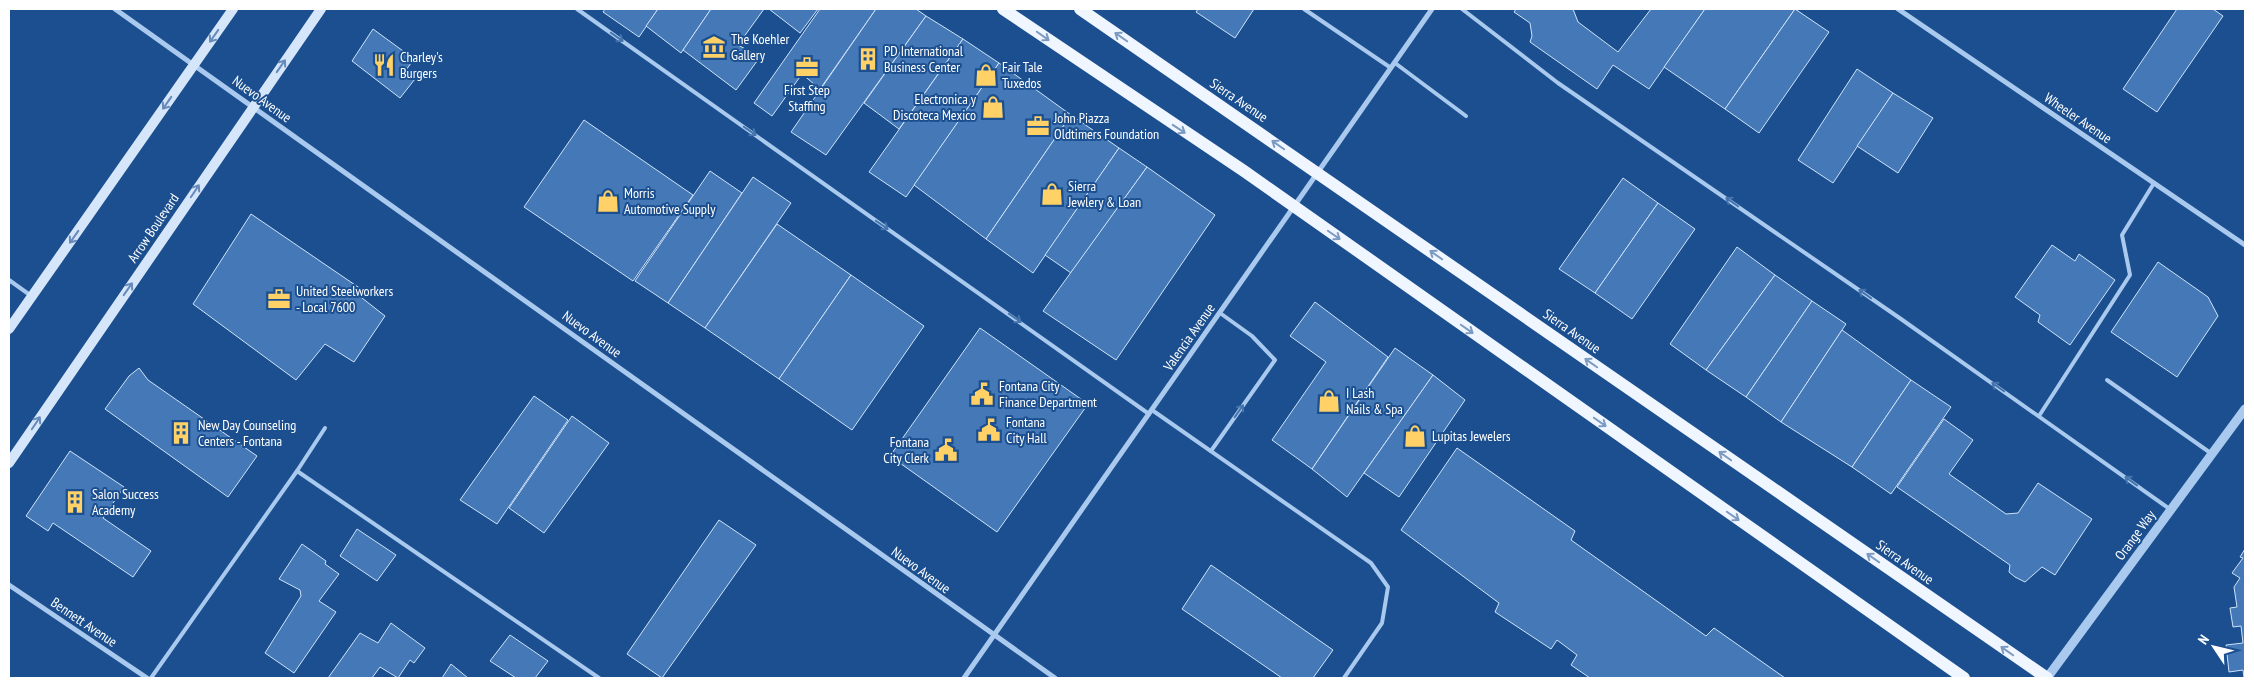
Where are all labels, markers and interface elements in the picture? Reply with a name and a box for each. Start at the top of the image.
one-way arrow [209,29,219,43]
place label: The Koehler Gallery [731,30,790,64]
one-way arrow [1036,31,1050,41]
one-way arrow [610,32,624,42]
one-way arrow [1114,32,1128,42]
museum icon: The Koehler Gallery [701,34,727,60]
place label: PD International Business Center [884,42,964,76]
building icon: PD International Business Center [855,46,881,72]
place label: Charley's Burgers [400,48,443,82]
restaurant icon: Charley's Burgers [371,52,397,78]
office icon: First Step Staffing [794,54,820,80]
place label: Fair Tale Tuxedos [1002,58,1043,92]
one-way arrow [276,59,286,73]
shop icon: Fair Tale Tuxedos [973,62,999,88]
street label: Nuevo Avenue [229,72,295,127]
street label: Sierra Avenue [1207,74,1272,126]
place label: First Step Staffing [784,81,830,115]
street label: Wheeler Avenue [2041,89,2115,147]
place label: Electronica y Discoteca Mexico [893,90,977,124]
shop icon: Electronica y Discoteca Mexico [980,94,1006,120]
one-way arrow [162,96,172,110]
place label: John Piazza Oldtimers Foundation [1053,109,1159,143]
office icon: John Piazza Oldtimers Foundation [1025,113,1051,139]
one-way arrow [1172,124,1186,134]
one-way arrow [743,126,757,136]
one-way arrow [1271,140,1285,150]
place label: Sierra Jewlery & Loan [1067,177,1141,211]
shop icon: Sierra Jewlery & Loan [1039,181,1065,207]
place label: Morris Automotive Supply [624,184,716,218]
one-way arrow [190,185,200,199]
shop icon: Morris Automotive Supply [595,188,621,214]
street label: Arrow Boulevard [123,190,183,266]
one-way arrow [1725,197,1739,207]
one-way arrow [875,220,889,230]
one-way arrow [69,229,79,243]
one-way arrow [1327,230,1341,241]
one-way arrow [1429,250,1443,260]
one-way arrow [123,282,133,296]
place label: United Steelworkers - Local 7600 [296,282,393,316]
office icon: United Steelworkers - Local 7600 [266,286,292,312]
one-way arrow [1859,289,1873,299]
street label: Valencia Avenue [1159,300,1219,375]
street label: Sierra Avenue [1540,305,1604,357]
street label: Nuevo Avenue [559,307,625,362]
one-way arrow [1008,313,1021,324]
one-way arrow [1460,324,1474,334]
one-way arrow [1585,358,1599,368]
place label: Fontana City Finance Department [999,377,1097,411]
public building icon: Fontana City Finance Department [969,381,995,407]
one-way arrow [1992,382,2006,392]
place label: I Lash Nails & Spa [1346,384,1403,418]
shop icon: I Lash Nails & Spa [1316,388,1342,414]
one-way arrow [1234,404,1244,418]
place label: Fontana City Hall [1006,413,1047,447]
one-way arrow [31,416,41,430]
place label: New Day Counseling Centers - Fontana [198,416,296,450]
public building icon: Fontana City Hall [976,417,1002,443]
one-way arrow [1593,417,1607,427]
building icon: New Day Counseling Centers - Fontana [168,420,194,446]
shop icon: Lupitas Jewelers [1402,423,1428,449]
place label: Lupitas Jewelers [1432,427,1511,445]
place label: Fontana City Clerk [883,433,930,467]
public building icon: Fontana City Clerk [933,437,959,463]
one-way arrow [1718,451,1732,461]
one-way arrow [2124,476,2138,486]
place label: Salon Success Academy [92,485,159,519]
building icon: Salon Success Academy [62,489,88,515]
street label: Orange Way [2111,506,2160,564]
one-way arrow [1726,511,1740,521]
street label: Sierra Avenue [1873,536,1937,588]
street label: Nuevo Avenue [888,543,954,598]
one-way arrow [1866,553,1880,563]
street label: Bennett Avenue [47,593,121,651]
north arrow [2189,622,2239,672]
text: N [2194,631,2213,648]
one-way arrow [2000,646,2014,656]

